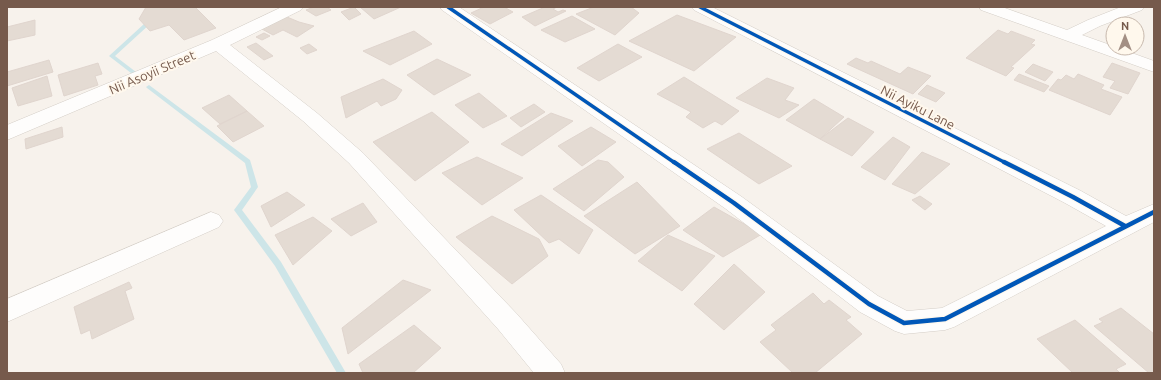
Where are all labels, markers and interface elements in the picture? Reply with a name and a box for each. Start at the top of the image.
north arrow [1105,16,1145,56]
text: N [1121,20,1129,32]
street label: Nii Asoyii Street [107,48,197,96]
street label: Nii Ayiku Lane [879,82,957,132]

